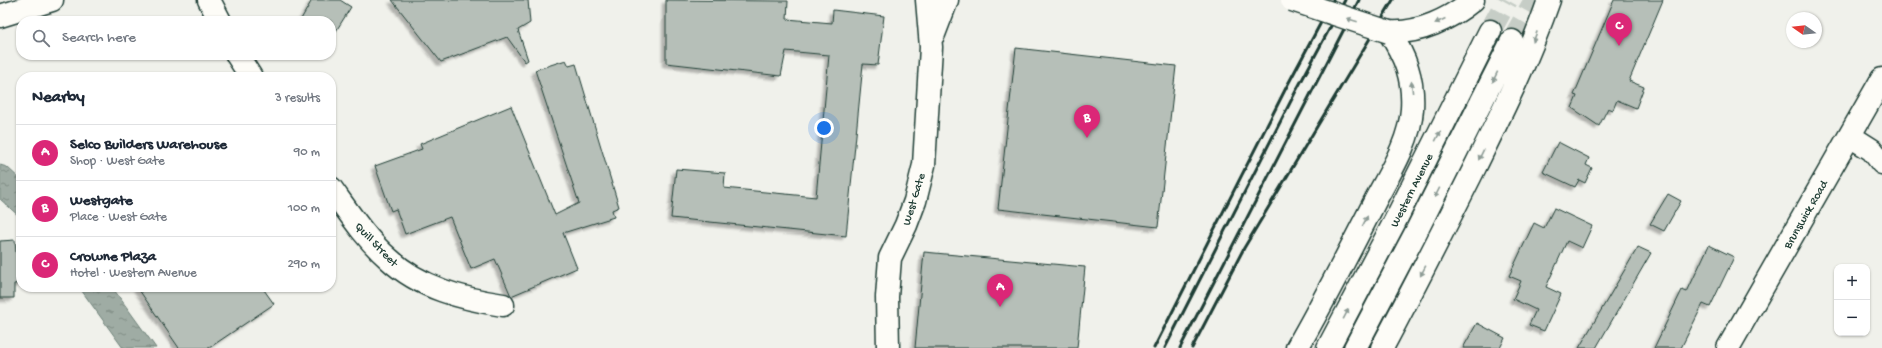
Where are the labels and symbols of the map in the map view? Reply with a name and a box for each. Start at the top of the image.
north arrow [1786,12,1822,48]
pin: C [1606,13,1632,46]
one-way arrow [1346,17,1358,23]
one-way arrow [1434,18,1445,24]
one-way arrow [1532,31,1538,43]
one-way arrow [1492,71,1498,82]
one-way arrow [1409,81,1415,93]
pin: B [1074,105,1100,138]
your location [814,118,834,138]
one-way arrow [1435,130,1441,142]
one-way arrow [1478,149,1484,160]
street label: Western Avenue [1388,151,1438,230]
street label: West Gate [900,171,930,227]
street label: Brunswick Road [1781,178,1832,252]
one-way arrow [1434,187,1440,199]
one-way arrow [1362,215,1368,227]
street label: Quill Street [351,220,401,271]
one-way arrow [1419,265,1426,277]
pin: A [987,274,1013,307]
one-way arrow [1343,308,1349,319]

